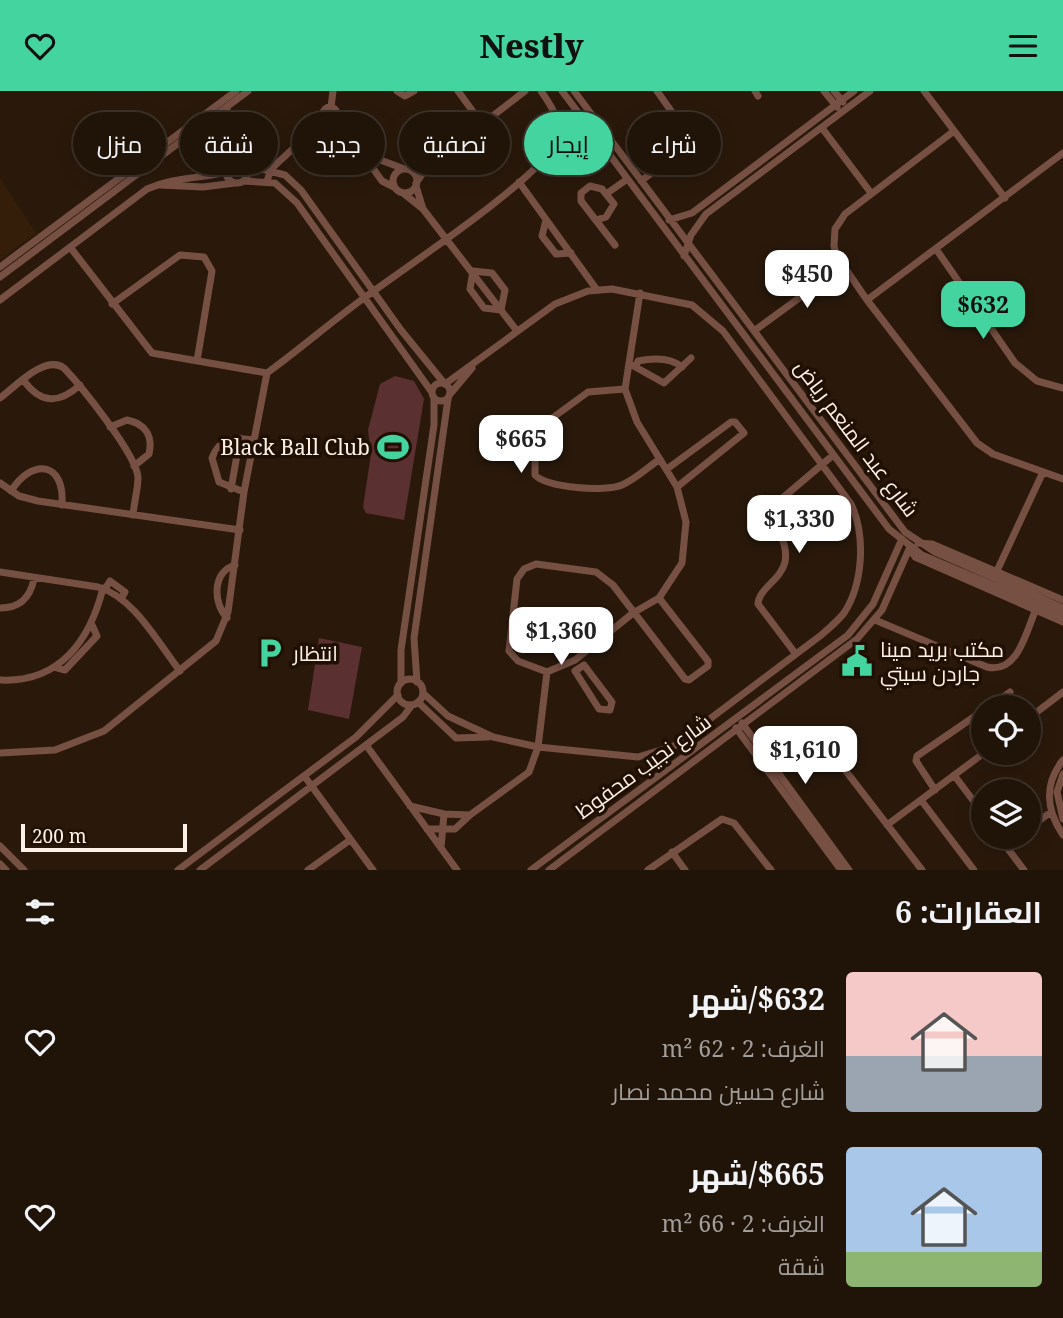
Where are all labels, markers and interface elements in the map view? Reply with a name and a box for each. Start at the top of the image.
text: Nestly [479,24,584,67]
icon: heart [21,27,59,65]
icon: menu [1004,27,1042,65]
chip: منزل [73,112,166,175]
chip: شقة [180,112,278,175]
chip: جديد [292,112,385,175]
chip: تصفية [399,112,510,175]
chip: إيجار [524,112,613,175]
chip: شراء [627,112,721,175]
pin: $450 [766,251,848,310]
text: $450 [781,257,833,289]
pin: $632 [942,281,1024,341]
text: $632 [957,288,1009,320]
street label: شارع عبد المنعم رياض [788,354,925,523]
pin: $665 [480,415,562,475]
text: $665 [495,422,547,454]
sports icon: Black Ball Club [376,430,410,464]
place label: Black Ball Club [220,433,370,461]
pin: $1,330 [742,496,856,555]
text: $1,330 [763,502,835,534]
pin: $1,360 [504,607,618,667]
text: $1,360 [525,614,597,646]
place label: مكتب بريد مينا جاردن سيتي [880,635,1004,690]
parking icon: انتظار [253,636,287,670]
place label: انتظار [292,639,338,667]
public building icon: مكتب بريد مينا جاردن سيتي [840,644,874,678]
map controls [971,695,1041,849]
button: locate [971,695,1041,765]
street label: شارع نجيب محفوظ [570,707,717,825]
pin: $1,610 [748,727,862,786]
text: $1,610 [769,733,841,765]
button: layers [971,779,1041,849]
scale bar [21,821,187,853]
text: 200 m [32,823,87,849]
text: العقارات: 6 [895,891,1042,932]
icon: filters [21,893,59,931]
text: $632/شهر [690,978,825,1019]
icon: home [902,1000,986,1084]
icon: heart [21,1023,59,1061]
text: الغرف: 2 · 62 m² [661,1032,825,1064]
text: شارع حسين محمد نصار [612,1075,825,1107]
text: $665/شهر [690,1153,825,1194]
icon: home [902,1175,986,1259]
icon: heart [21,1198,59,1236]
text: الغرف: 2 · 66 m² [661,1207,825,1239]
text: شقة [778,1250,825,1282]

